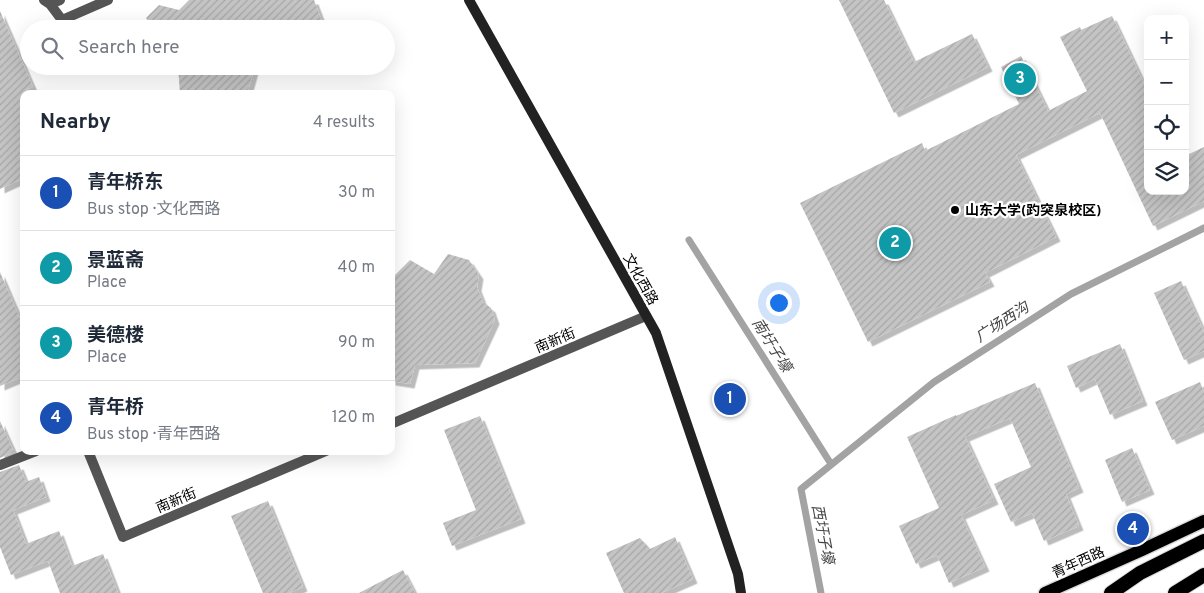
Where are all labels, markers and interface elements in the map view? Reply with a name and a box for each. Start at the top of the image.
map controls [1144,15,1189,195]
button: + [1144,15,1189,60]
search box [20,20,395,75]
icon: search [38,34,66,62]
text: Search here [78,36,180,60]
pin: 3 [1004,60,1036,98]
button: − [1144,60,1189,105]
button: locate [1144,105,1189,150]
text: Nearby [40,109,111,136]
text: 4 results [313,113,375,133]
button: layers [1144,150,1189,195]
text: 青年桥东 [87,171,163,195]
text: 1 [53,183,59,203]
text: 30 m [338,183,375,203]
text: Bus stop · 文化西路 [87,200,220,220]
place label: 山东大学(趵突泉校区) [965,202,1101,220]
marker: 山东大学(趵突泉校区) [949,204,961,216]
pin: 2 [879,224,911,262]
text: 景蓝斋 [87,249,144,273]
street label: 文化西路 [619,251,662,308]
text: 2 [51,258,61,278]
text: 40 m [337,258,375,278]
text: Place [87,273,127,293]
your location [766,290,792,316]
water label: 广场西沟 [972,298,1035,348]
water label: 南圩子壕 [747,315,796,379]
text: 美德楼 [87,324,144,348]
street label: 南新街 [533,325,578,357]
text: 3 [51,333,61,353]
text: 90 m [338,333,375,353]
text: Place [87,348,127,368]
pin: 1 [714,380,746,418]
text: 青年桥 [87,396,144,420]
text: 4 [51,408,61,428]
text: 120 m [332,408,375,428]
text: Bus stop · 青年西路 [87,425,220,445]
street label: 南新街 [154,485,199,517]
water label: 西圩子壕 [806,503,837,568]
pin: 4 [1117,510,1149,548]
street label: 青年西路 [1050,544,1108,583]

